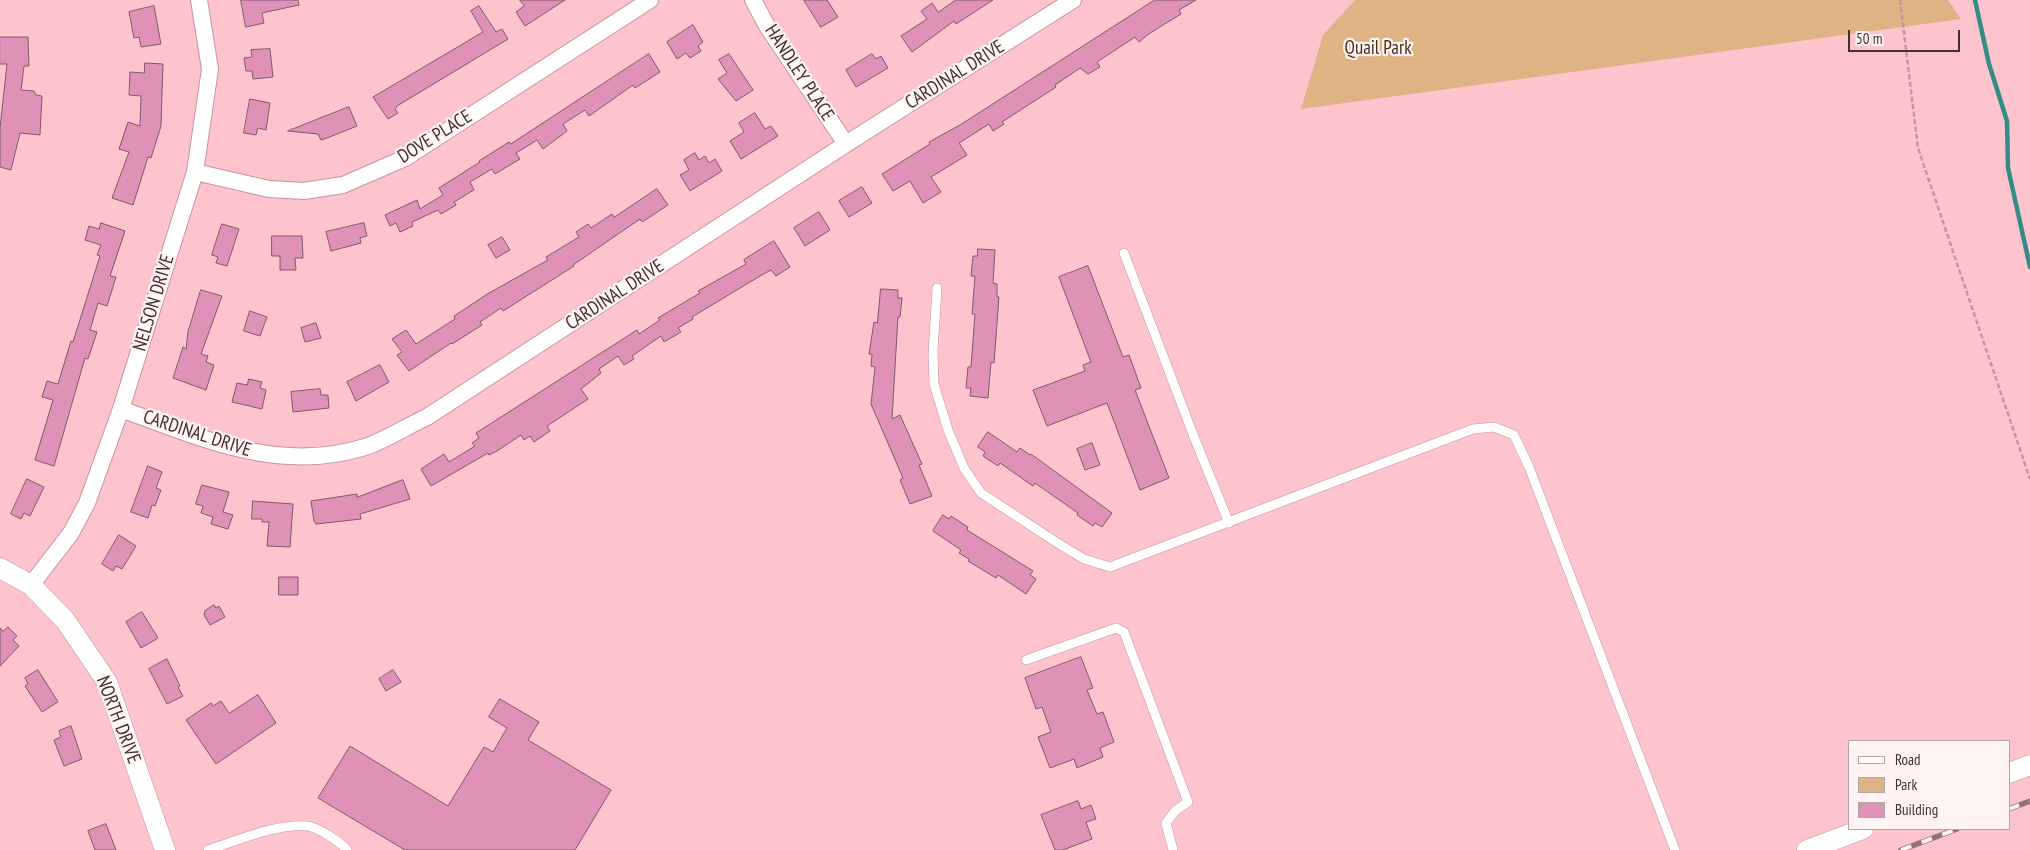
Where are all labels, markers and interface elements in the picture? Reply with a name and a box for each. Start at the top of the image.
scale bar [1850,20,1962,52]
street label: HANDLEY PLACE [759,21,839,125]
text: 50 m [1856,29,1882,48]
street label: CARDINAL DRIVE [901,36,1009,114]
park label: Quail Park [1344,38,1412,60]
street label: DOVE PLACE [394,105,476,169]
street label: NELSON DRIVE [129,252,179,354]
street label: CARDINAL DRIVE [562,255,668,335]
street label: CARDINAL DRIVE [140,406,254,462]
street label: NORTH DRIVE [91,673,145,767]
legend [1848,740,2010,830]
text: Road [1895,750,1921,769]
text: Park [1895,775,1917,794]
text: Building [1895,800,1938,819]

